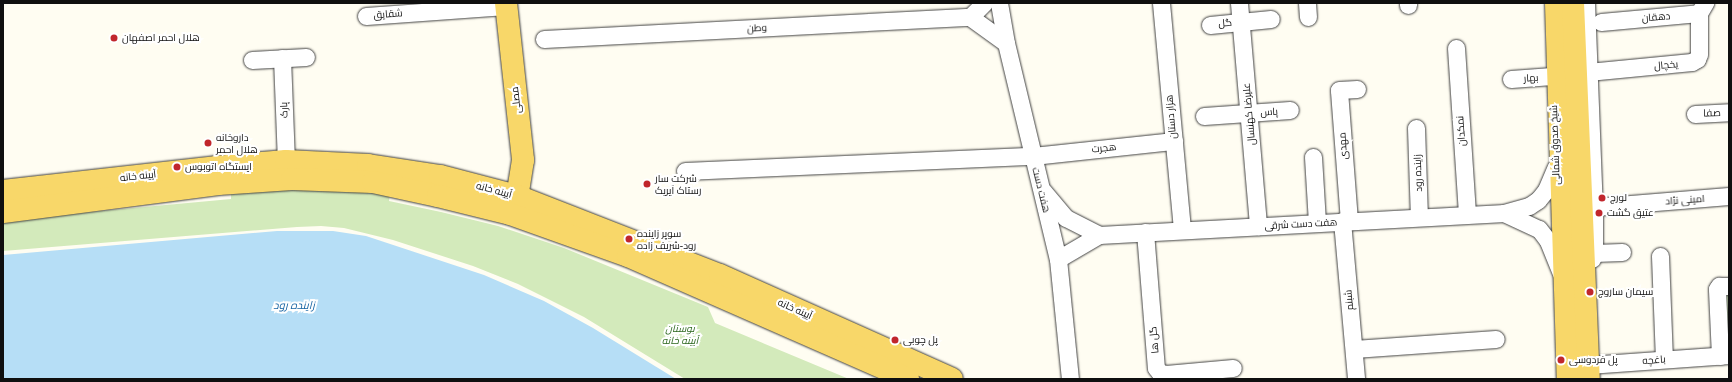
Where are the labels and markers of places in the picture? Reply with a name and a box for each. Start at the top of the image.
place label: هلال احمر اصفهان [122,32,200,44]
marker: هلال احمر اصفهان [109,33,119,43]
place label: داروخانه هلال احمر [216,131,258,154]
marker: داروخانه هلال احمر [203,138,213,148]
place label: ایستگاه اتوبوس [185,161,252,173]
marker: ایستگاه اتوبوس [172,162,182,172]
place label: شرکت سار رستاک آیریک [655,172,701,196]
marker: شرکت سار رستاک آیریک [642,179,652,189]
place label: لورچ [1610,192,1627,204]
marker: لورچ [1597,193,1607,203]
place label: عتیق گشت [1607,207,1654,219]
marker: عتیق گشت [1594,208,1604,218]
place label: سوپر زاینده رود-شریف زاده [637,227,696,250]
marker: سوپر زاینده رود-شریف زاده [624,234,634,244]
place label: سیمان ساروج [1598,286,1653,298]
marker: سیمان ساروج [1585,287,1595,297]
place label: پل چوبی [903,334,938,346]
marker: پل چوبی [890,335,900,345]
place label: پل فردوسی [1569,354,1618,366]
marker: پل فردوسی [1556,355,1566,365]

